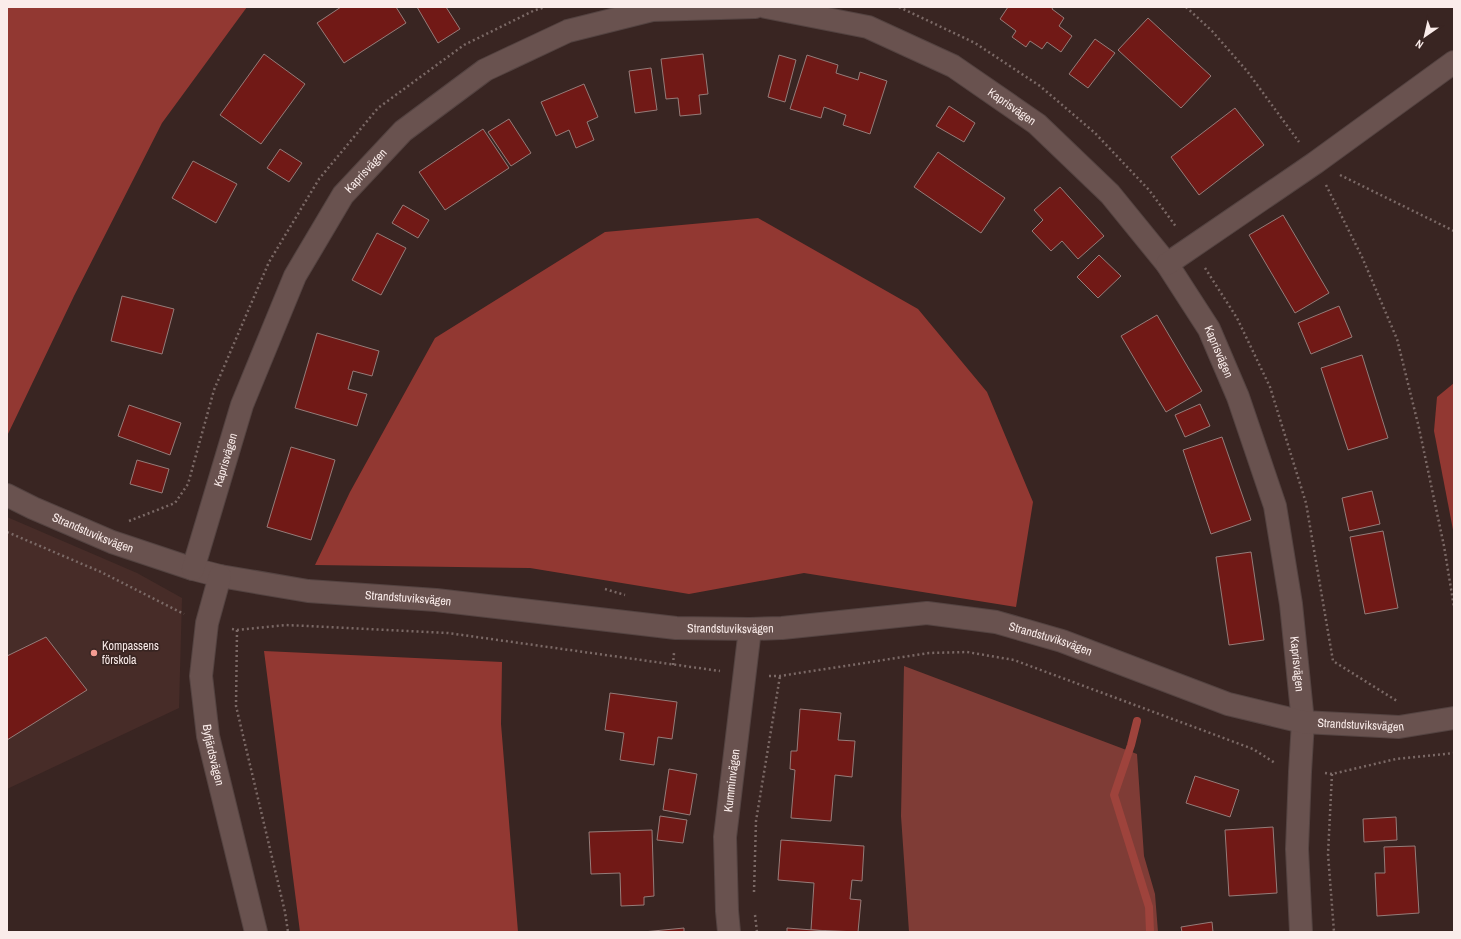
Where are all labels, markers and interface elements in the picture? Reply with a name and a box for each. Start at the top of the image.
north arrow [1405,16,1445,56]
text: N [1413,37,1426,52]
street label: Kaprisvägen [985,84,1039,129]
street label: Kaprisvägen [341,145,390,196]
street label: Kaprisvägen [1200,323,1237,380]
street label: Kaprisvägen [210,431,241,489]
street label: Strandstuviksvägen [50,509,136,557]
street label: Strandstuviksvägen [364,587,452,610]
street label: Strandstuviksvägen [1007,618,1094,660]
street label: Strandstuviksvägen [687,620,774,637]
street label: Kaprisvägen [1286,636,1308,692]
place label: Kompassens förskola [102,638,159,668]
marker: Kompassens förskola [89,648,99,658]
street label: Strandstuviksvägen [1317,715,1405,735]
street label: Byfjärdsvägen [199,723,228,787]
street label: Kumminvägen [720,748,744,813]

